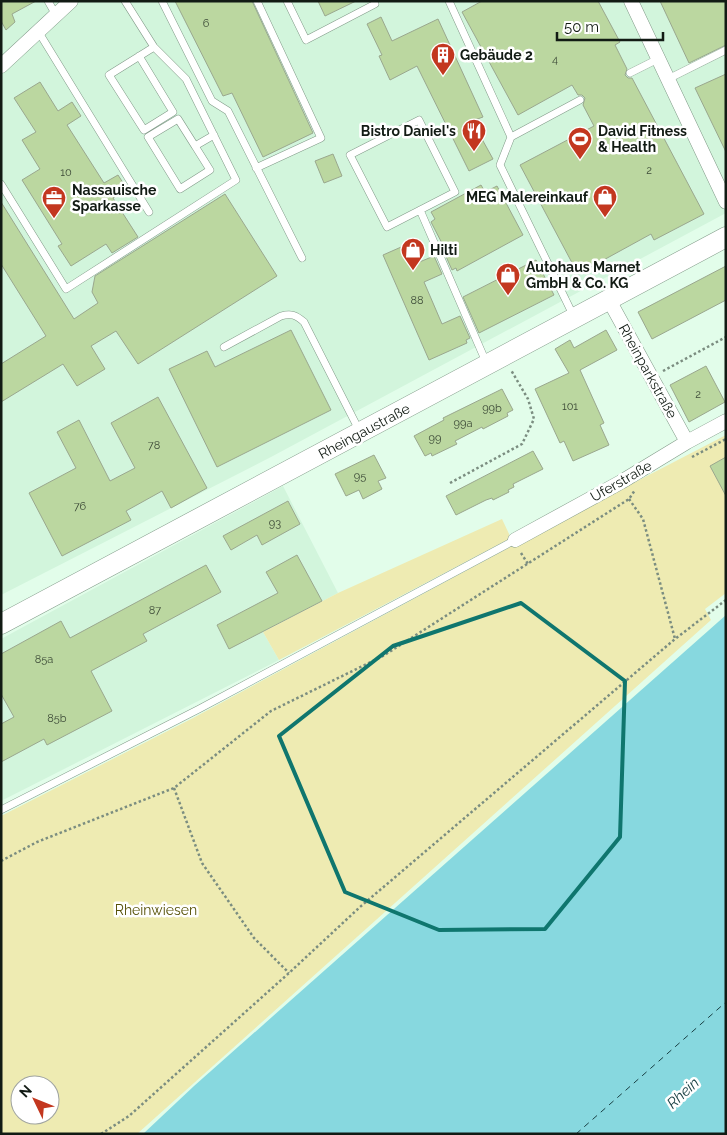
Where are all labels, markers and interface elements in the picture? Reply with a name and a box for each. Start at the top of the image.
scale bar [557,10,663,42]
house number: 6 [203,17,210,30]
text: 50 m [564,18,599,36]
building icon: Gebäude 2 [430,42,456,76]
place label: Gebäude 2 [460,47,533,63]
house number: 4 [552,53,558,66]
restaurant icon: Bistro Daniel's [461,118,487,152]
place label: Bistro Daniel's [361,123,456,139]
place label: David Fitness & Health [598,123,687,155]
sports icon: David Fitness & Health [567,126,593,160]
house number: 2 [646,164,652,177]
house number: 10 [60,166,72,179]
place label: Nassauische Sparkasse [72,182,157,214]
shop icon: MEG Malereinkauf [592,184,618,218]
office icon: Nassauische Sparkasse [41,185,67,219]
place label: MEG Malereinkauf [466,189,589,205]
shop icon: Hilti [400,237,426,271]
place label: Hilti [430,242,457,258]
place label: Autohaus Marnet GmbH & Co. KG [526,259,641,291]
shop icon: Autohaus Marnet GmbH & Co. KG [495,262,521,296]
house number: 88 [410,294,424,307]
street label: Rheinparkstraße [616,321,680,421]
house number: 2 [695,388,701,401]
street label: Rheingaustraße [316,400,412,462]
house number: 101 [562,400,578,413]
house number: 99b [482,402,502,415]
house number: 99a [454,417,472,430]
house number: 99 [429,432,441,445]
house number: 78 [148,439,160,452]
street label: Uferstraße [588,457,654,505]
house number: 95 [354,470,366,483]
house number: 76 [74,500,87,513]
house number: 93 [269,517,281,530]
house number: 87 [149,604,161,617]
house number: 85a [35,653,53,666]
house number: 85b [47,712,67,725]
park label: Rheinwiesen [115,902,197,918]
water label: Rhein [663,1074,703,1112]
north arrow [10,1075,60,1125]
text: N [16,1082,35,1100]

